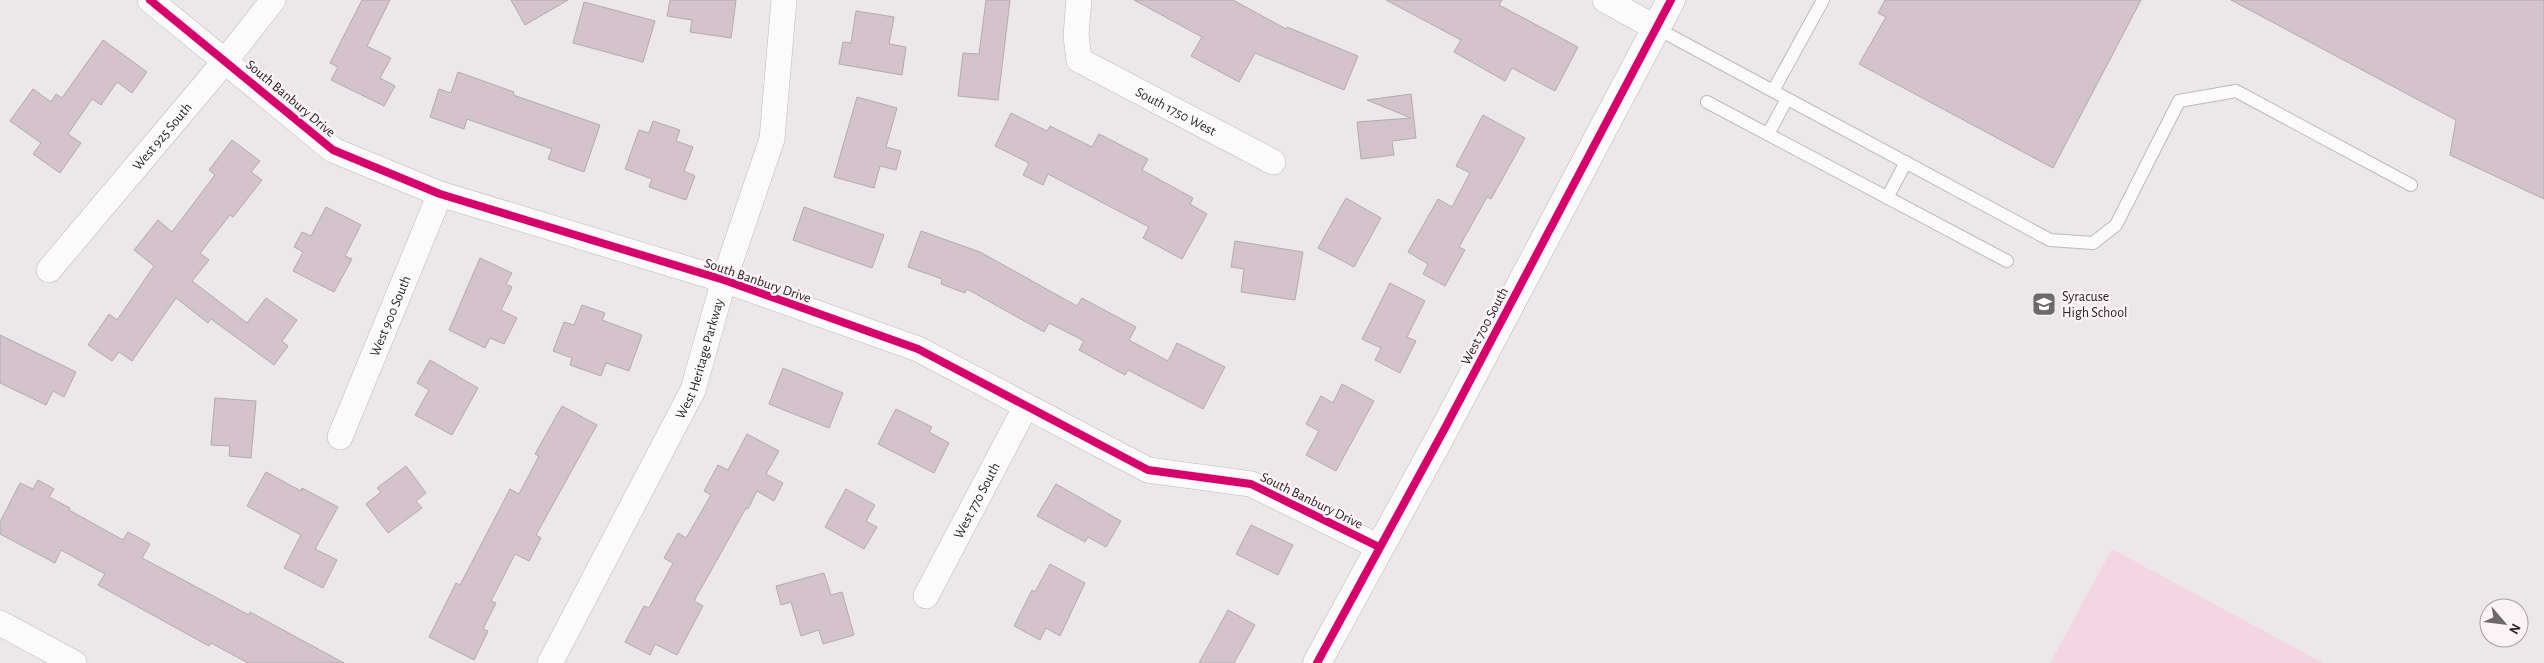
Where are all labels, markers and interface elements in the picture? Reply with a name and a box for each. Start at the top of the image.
street label: South Banbury Drive [243,57,338,140]
street label: South 1750 West [1133,85,1219,139]
street label: West 925 South [130,100,195,173]
street label: South Banbury Drive [703,256,813,306]
street label: West 900 South [368,274,414,359]
street label: West 700 South [1459,286,1511,367]
place label: Syracuse High School [2062,290,2128,320]
school or university icon: Syracuse High School [2031,291,2057,317]
street label: West Heritage Parkway [673,297,726,421]
street label: West 770 South [951,461,1003,541]
street label: South Banbury Drive [1258,470,1365,532]
north arrow [2479,598,2529,648]
text: N [2506,621,2523,636]

